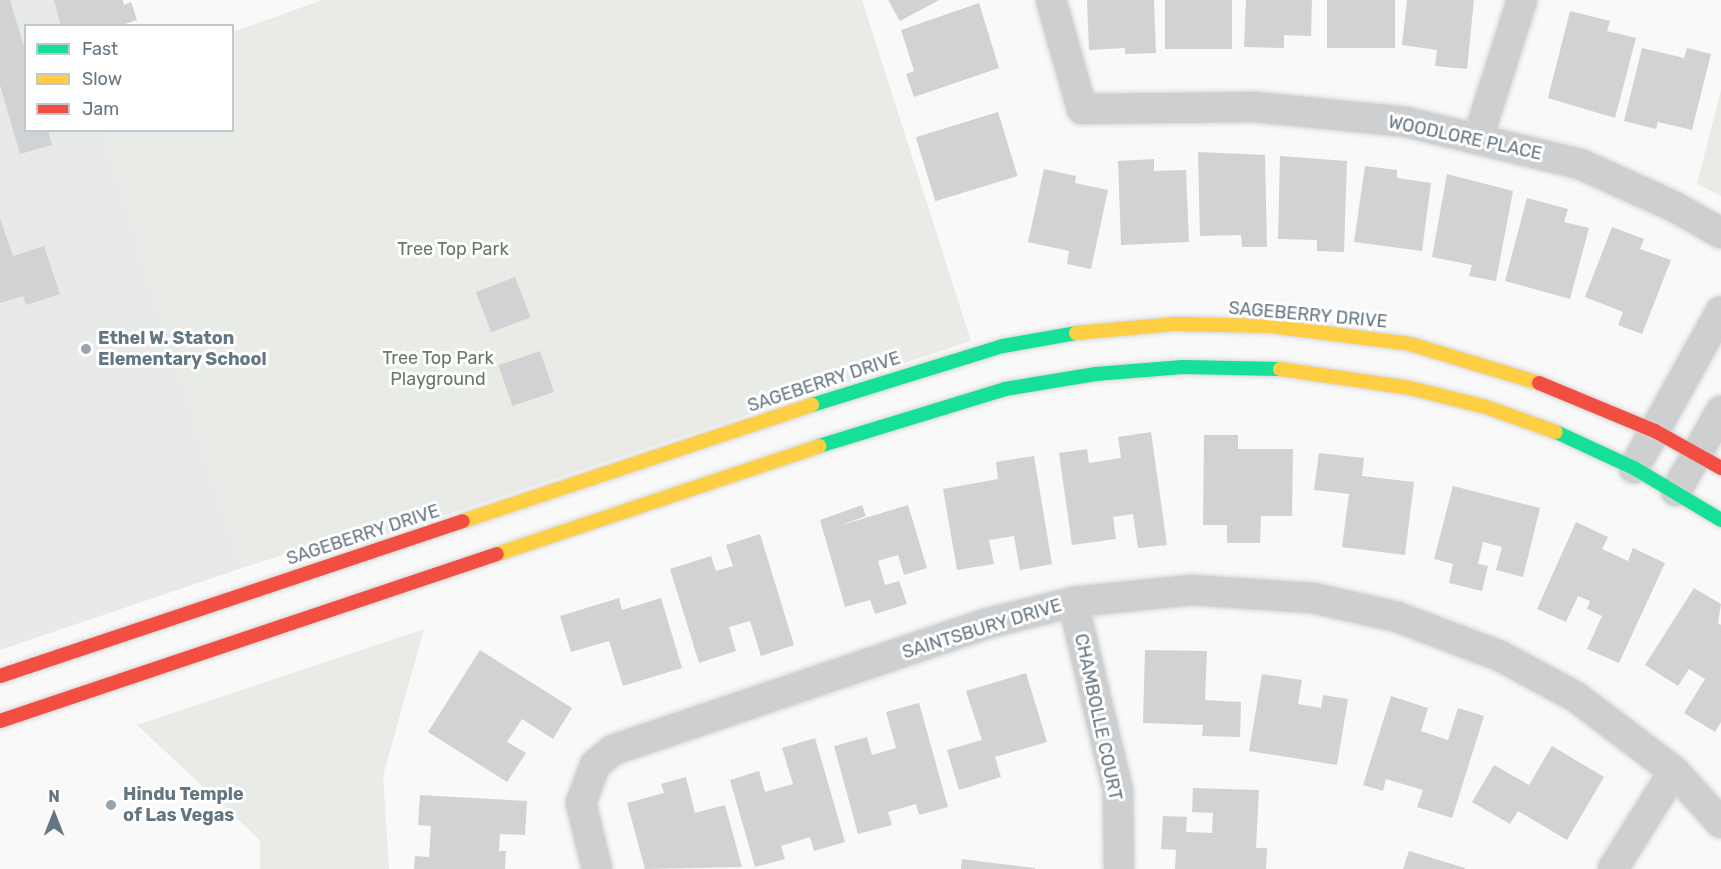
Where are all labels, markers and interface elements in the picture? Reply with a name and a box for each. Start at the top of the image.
legend [24,24,234,132]
text: Fast [82,38,118,60]
text: Slow [82,68,122,90]
text: Jam [82,98,119,120]
street label: WOODLORE PLACE [1386,111,1544,165]
park label: Tree Top Park [397,238,509,260]
street label: SAGEBERRY DRIVE [1227,297,1389,333]
place label: Ethel W. Staton Elementary School [98,328,267,370]
marker: Ethel W. Staton Elementary School [79,342,93,356]
street label: SAGEBERRY DRIVE [745,347,903,417]
park label: Tree Top Park Playground [382,348,494,391]
street label: SAGEBERRY DRIVE [284,500,442,570]
street label: SAINTSBURY DRIVE [900,594,1064,664]
street label: CHAMBOLLE COURT [1070,632,1126,802]
place label: Hindu Temple of Las Vegas [123,784,244,826]
north arrow [24,785,84,845]
text: N [48,787,60,806]
marker: Hindu Temple of Las Vegas [104,798,118,812]

